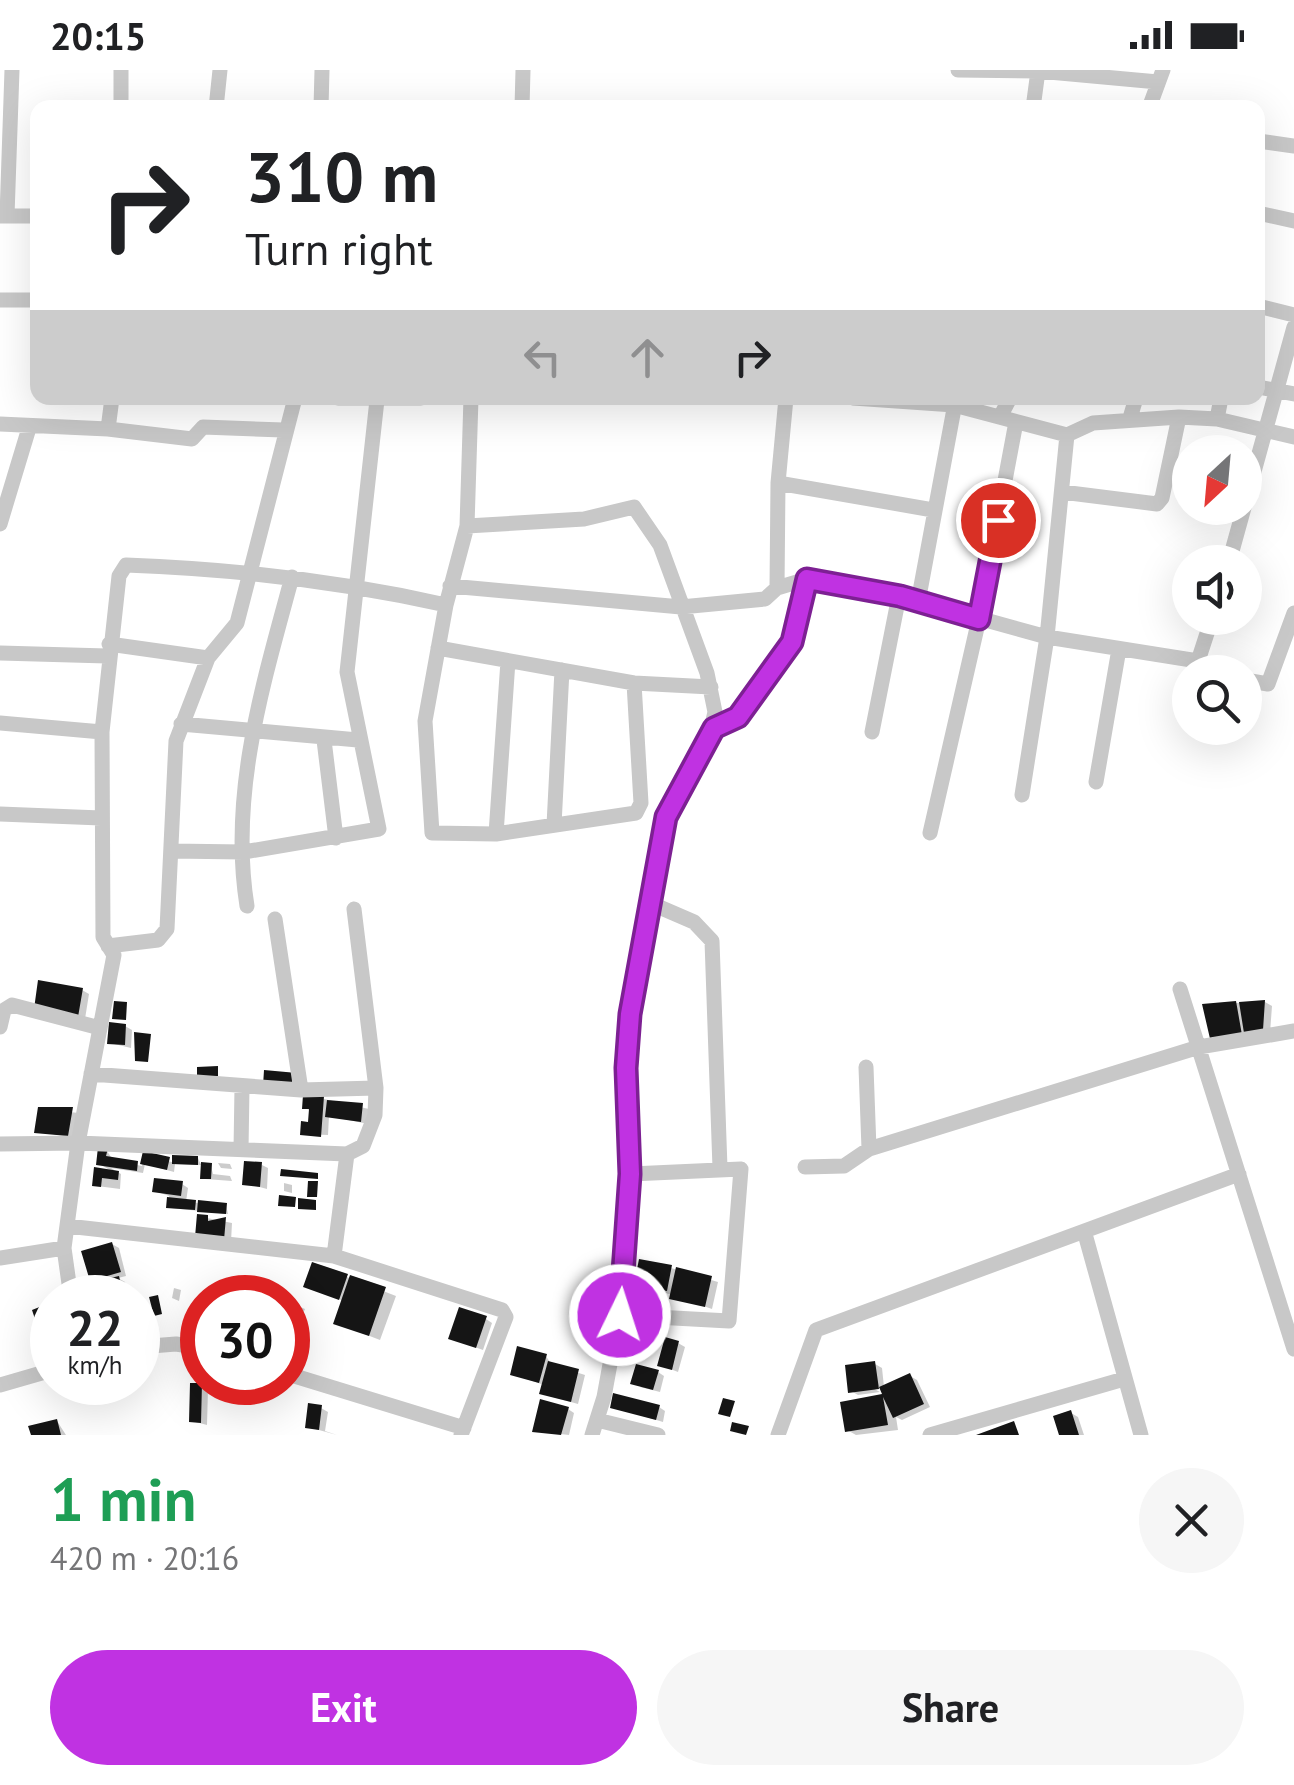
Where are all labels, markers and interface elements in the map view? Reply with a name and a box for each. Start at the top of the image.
text: 20:15 [50,11,146,60]
text: 310 m [245,131,438,221]
icon: right [80,140,210,270]
text: Turn right [245,219,433,277]
icon: left [515,330,570,385]
icon: ahead [620,330,675,385]
icon: right [725,330,780,385]
north arrow [1172,435,1262,525]
map controls [1172,435,1262,745]
pin [956,478,1041,563]
icon: arrive [971,493,1026,548]
button: sound [1172,545,1262,635]
button: search [1172,655,1262,745]
position arrow [568,1263,672,1367]
speed limit sign: 30 [180,1275,310,1405]
text: 22 [67,1295,123,1360]
text: km/h [68,1349,122,1381]
text: 1 min [50,1460,196,1538]
button: close [1139,1468,1244,1573]
text: 420 m · 20:16 [50,1537,239,1579]
button: Exit [50,1650,637,1765]
button: Share [657,1650,1244,1765]

